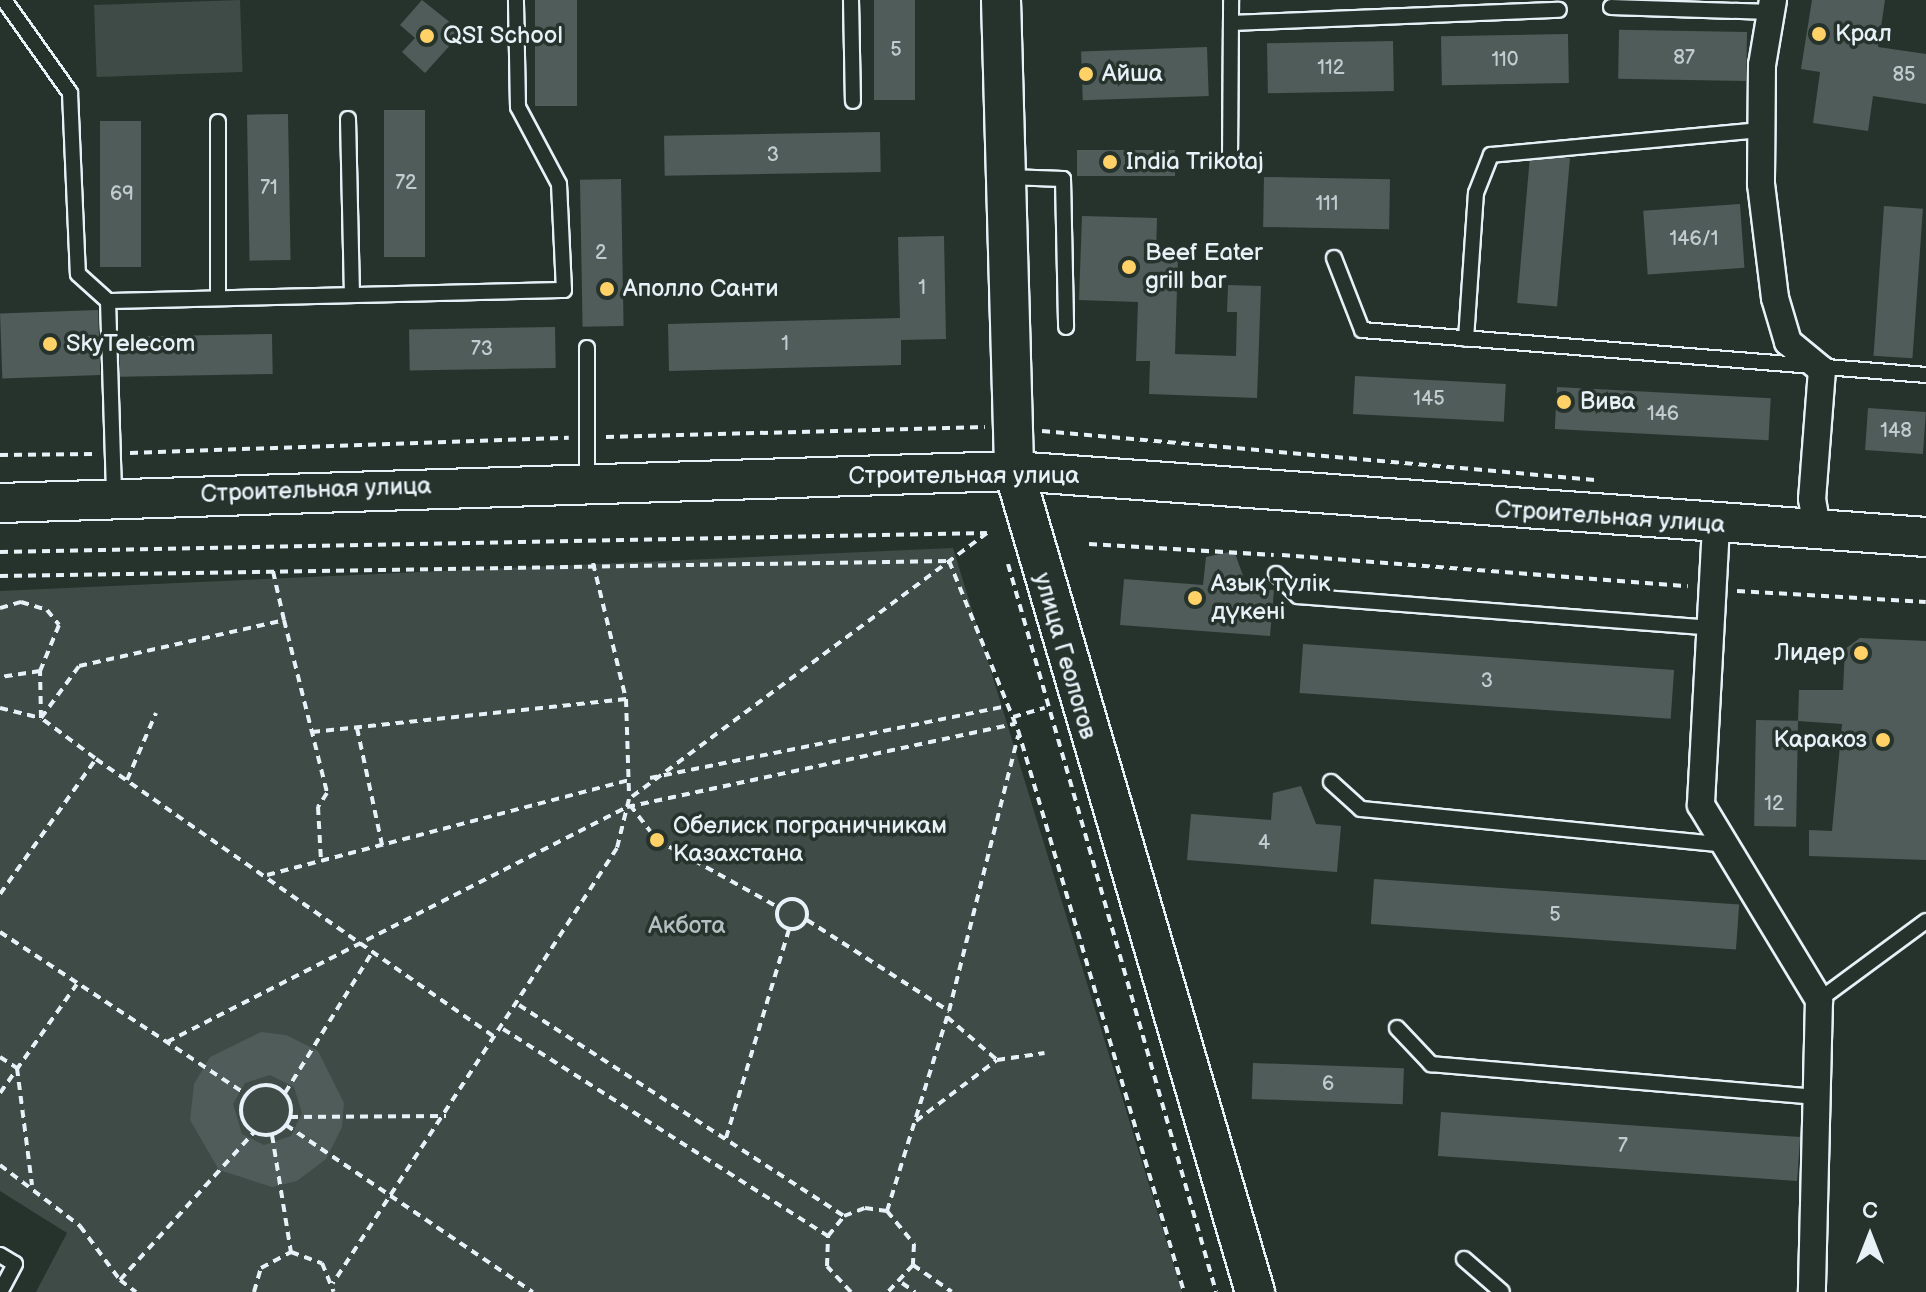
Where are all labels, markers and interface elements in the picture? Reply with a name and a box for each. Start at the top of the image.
place label: Крал [1835,20,1892,48]
place label: QSI School [443,22,563,50]
marker: Крал [1810,25,1828,43]
marker: QSI School [418,27,436,45]
house number: 5 [890,38,902,62]
house number: 87 [1673,46,1695,70]
house number: 110 [1491,48,1519,72]
house number: 112 [1317,56,1345,80]
place label: Айша [1102,60,1163,88]
house number: 85 [1892,63,1916,87]
marker: Айша [1077,65,1095,83]
house number: 3 [767,143,779,167]
place label: India Trikotaj [1126,148,1265,176]
marker: India Trikotaj [1101,153,1119,171]
house number: 72 [395,171,417,195]
house number: 71 [260,176,278,200]
house number: 69 [110,182,134,206]
house number: 111 [1315,192,1339,216]
house number: 146/1 [1670,227,1718,251]
place label: Beef Eater grill bar [1145,239,1263,295]
house number: 2 [595,241,607,265]
marker: Beef Eater grill bar [1120,258,1138,276]
place label: Аполло Санти [623,275,779,303]
house number: 1 [918,276,926,300]
marker: Аполло Санти [598,280,616,298]
place label: SkyTelecom [66,330,195,358]
house number: 1 [781,332,789,356]
marker: SkyTelecom [41,335,59,353]
house number: 73 [471,337,493,361]
house number: 145 [1413,387,1445,411]
place label: Вива [1580,388,1635,416]
marker: Вива [1555,393,1573,411]
house number: 146 [1647,402,1679,426]
house number: 148 [1880,419,1912,443]
street label: Строительная улица [849,462,1079,490]
street label: Строительная улица [200,472,432,508]
street label: Строительная улица [1494,495,1726,539]
street label: улица Геологов [1027,569,1103,743]
place label: Азық түлік дүкені [1211,570,1331,626]
marker: Азық түлік дүкені [1186,589,1204,607]
place label: Лидер [1775,639,1845,667]
marker: Лидер [1852,644,1870,662]
house number: 3 [1481,669,1493,693]
place label: Каракоз [1773,726,1867,754]
marker: Каракоз [1874,731,1892,749]
house number: 12 [1764,792,1784,816]
place label: Обелиск пограничникам Казахстана [673,812,947,868]
marker: Обелиск пограничникам Казахстана [648,831,666,849]
house number: 4 [1258,831,1270,855]
house number: 5 [1549,903,1561,927]
park label: Акбота [648,912,726,940]
house number: 6 [1322,1072,1334,1096]
house number: 7 [1618,1134,1628,1158]
north arrow [1830,1196,1910,1276]
text: С [1862,1198,1878,1225]

